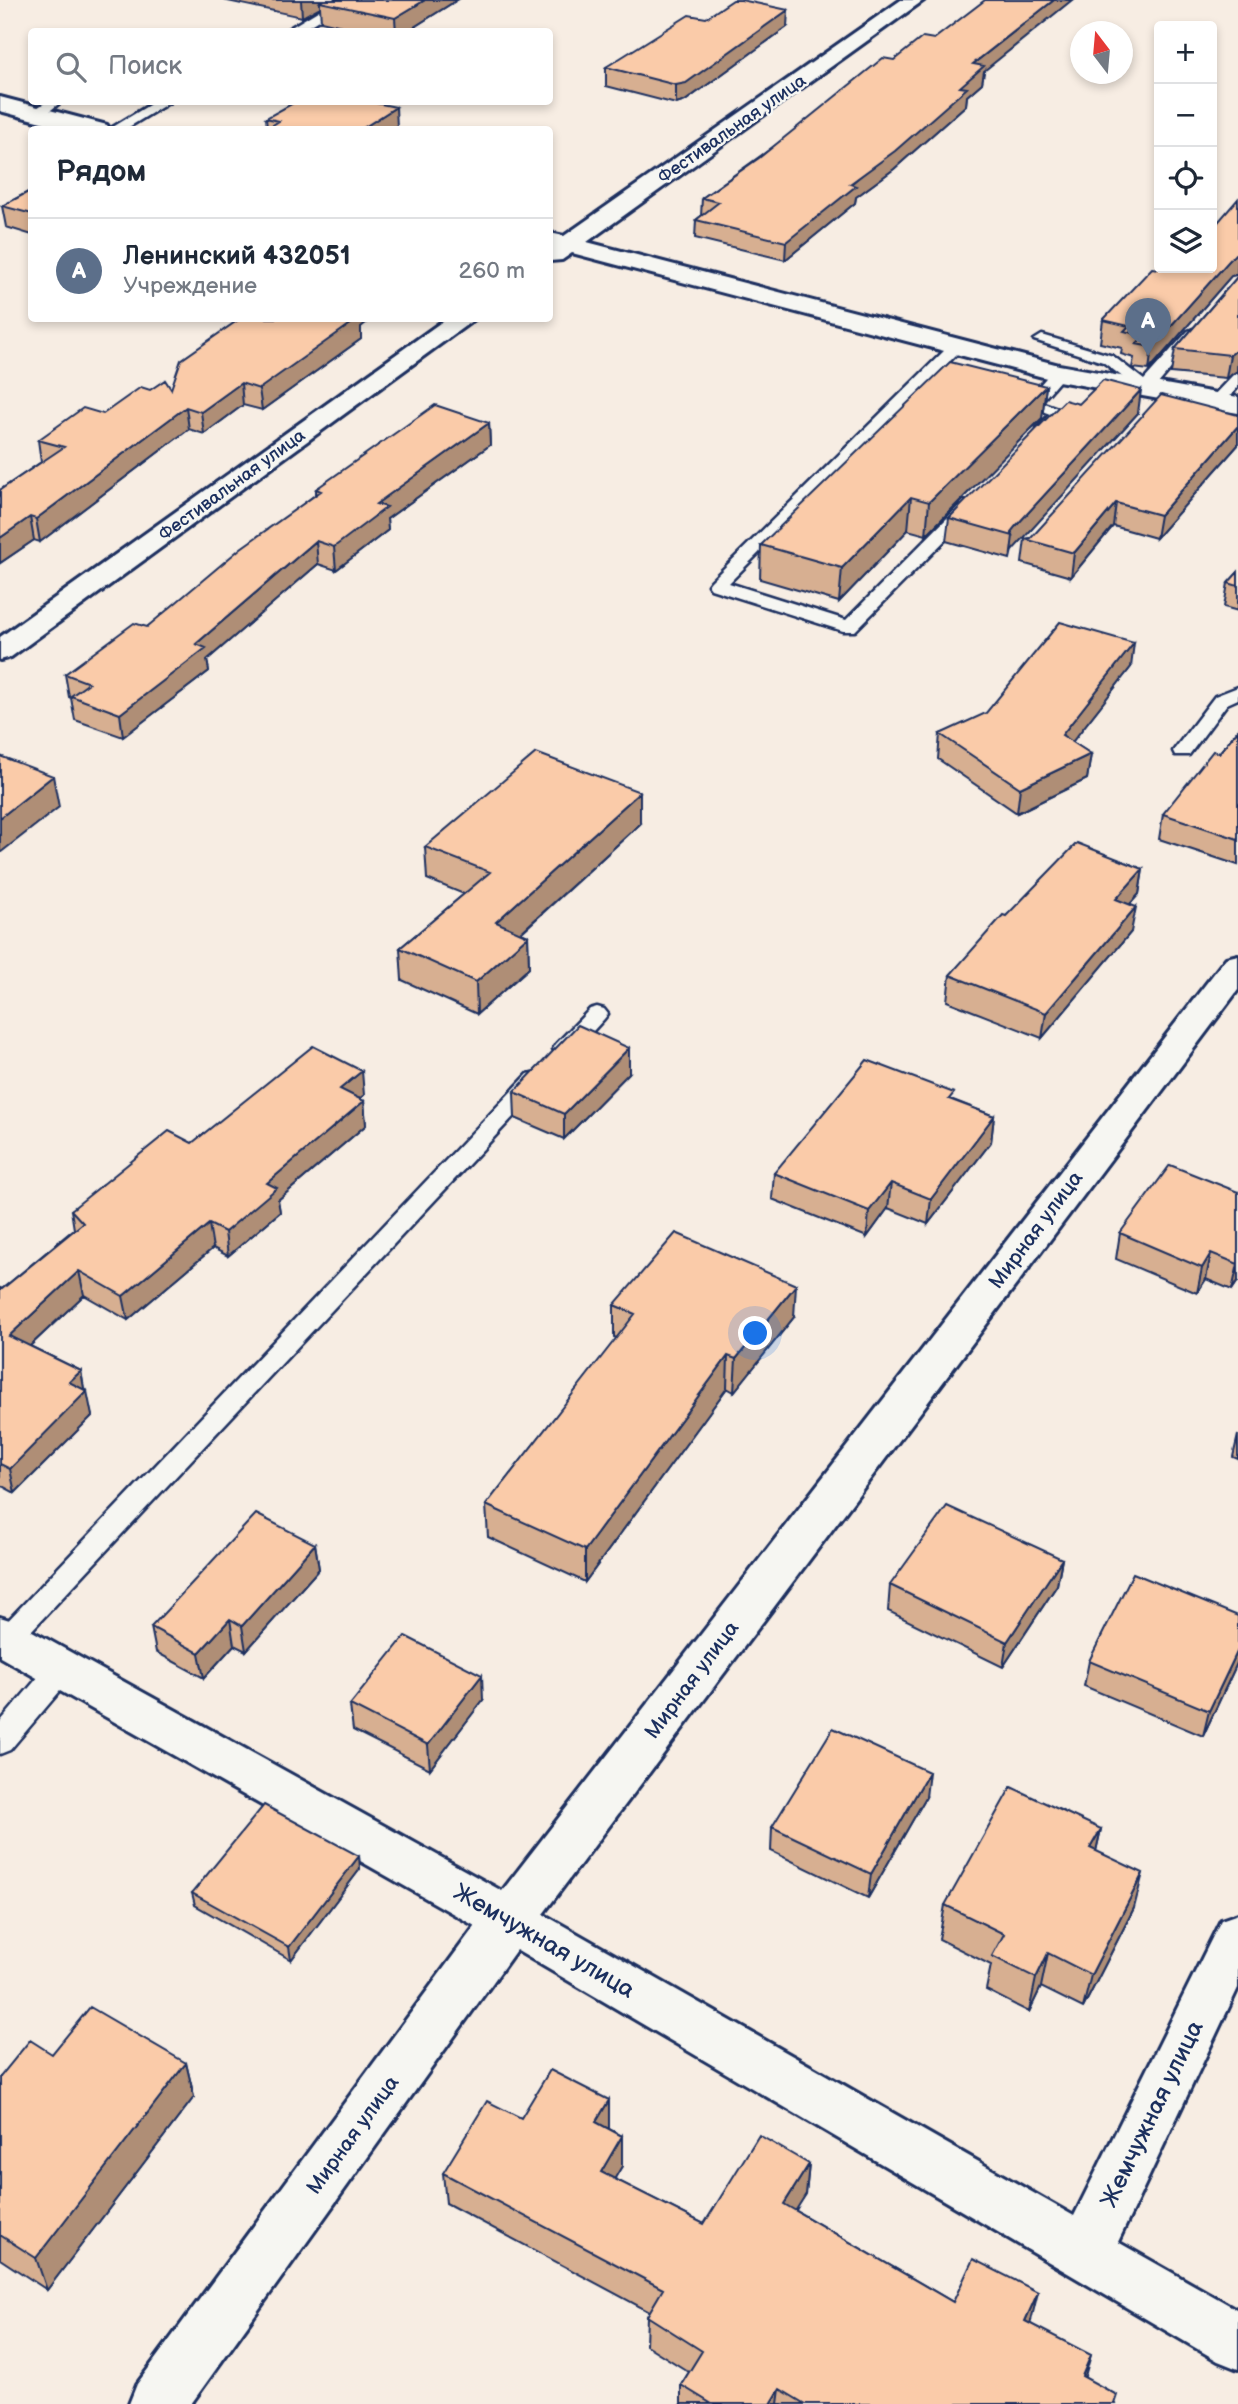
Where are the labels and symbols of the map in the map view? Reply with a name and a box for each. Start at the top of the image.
north arrow [1070,21,1133,84]
street label: Фестивальная улица [654,70,810,188]
pin: A [1125,298,1171,356]
street label: Фестивальная улица [155,425,310,545]
street label: Мирная улица [984,1166,1089,1294]
your location [738,1316,772,1350]
street label: Мирная улица [640,1616,745,1744]
street label: Жемчужная улица [448,1877,640,2005]
street label: Жемчужная улица [1094,2016,1210,2212]
street label: Мирная улица [301,2070,405,2199]

